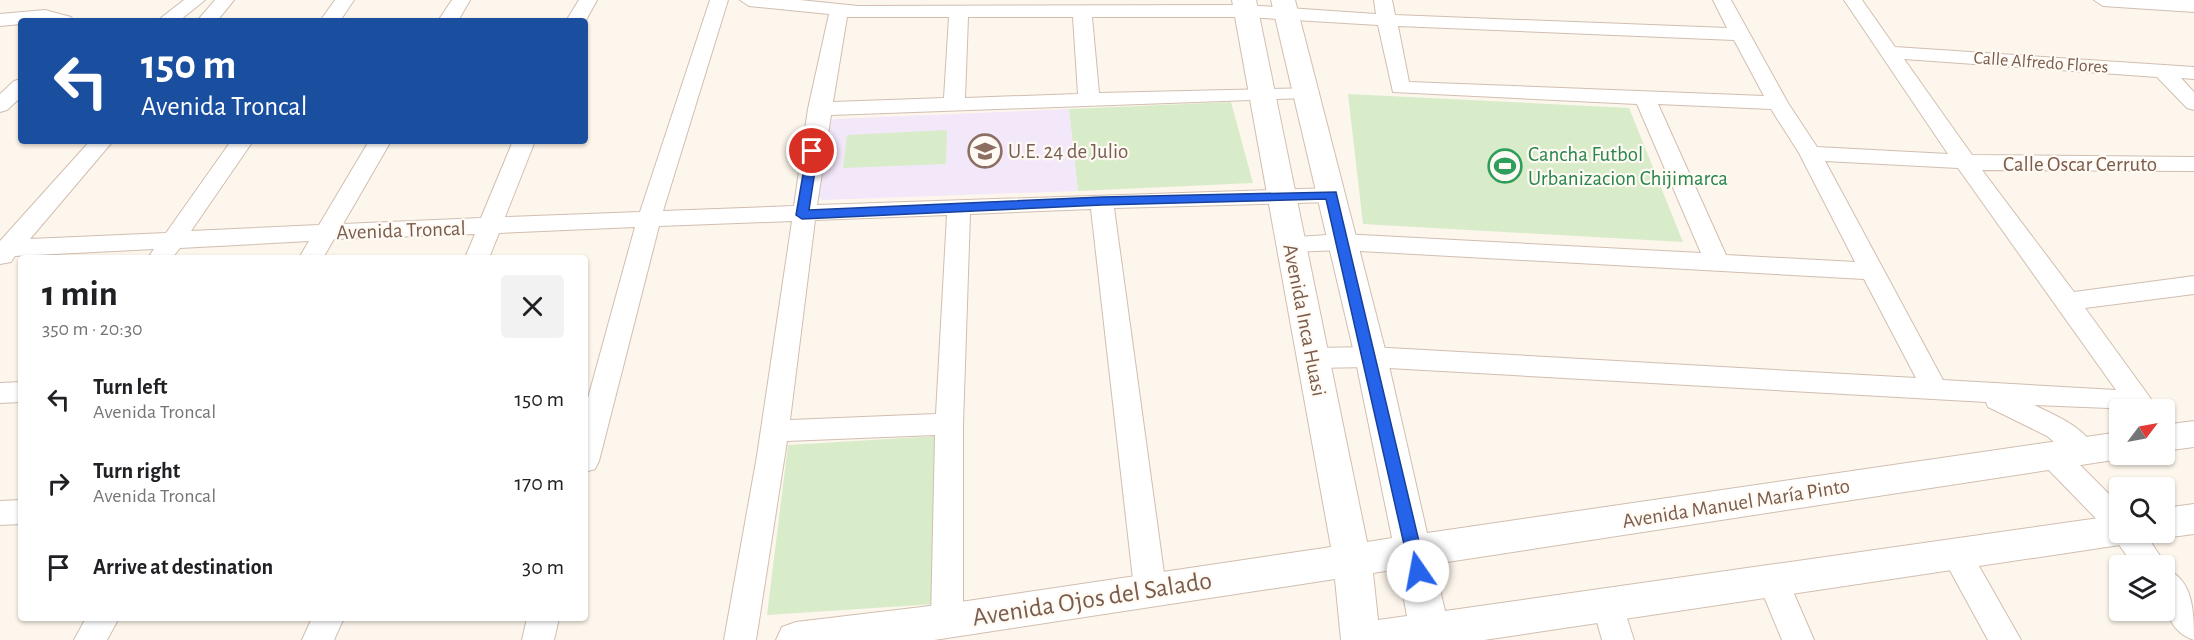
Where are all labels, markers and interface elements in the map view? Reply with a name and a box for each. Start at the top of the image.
icon: left [42,42,120,120]
text: 150 m [141,44,236,86]
street label: Calle Alfredo Flores [1973,49,2109,77]
text: Avenida Troncal [141,93,307,120]
pin [786,125,837,176]
school or university icon: U.E. 24 de Julio [967,133,1003,169]
icon: arrive [795,134,828,167]
place label: U.E. 24 de Julio [1008,141,1128,162]
place label: Cancha Futbol Urbanizacion Chijimarca [1528,144,1728,189]
sports icon: Cancha Futbol Urbanizacion Chijimarca [1487,148,1523,184]
street label: Calle Oscar Cerruto [2003,154,2157,175]
street label: Avenida Troncal [336,218,466,243]
street label: Avenida Inca Huasi [1279,242,1330,398]
button: close [501,275,564,338]
text: 1 min [42,276,118,312]
text: 350 m · 20:30 [42,319,143,339]
text: Turn left [93,376,167,398]
icon: left [42,383,75,416]
text: 150 m [514,388,564,410]
north arrow [2109,399,2175,465]
map controls [2109,399,2175,621]
text: Avenida Troncal [93,402,216,422]
text: Turn right [93,460,180,482]
icon: right [42,467,75,500]
text: 170 m [514,472,564,494]
street label: Avenida Manuel María Pinto [1621,475,1851,532]
button: search [2109,477,2175,543]
text: Avenida Troncal [93,486,216,506]
position arrow [1386,539,1450,603]
icon: arrive [42,551,75,584]
button: layers [2109,555,2175,621]
text: Arrive at destination [93,556,273,578]
text: 30 m [522,556,564,578]
street label: Avenida Ojos del Salado [971,567,1214,631]

